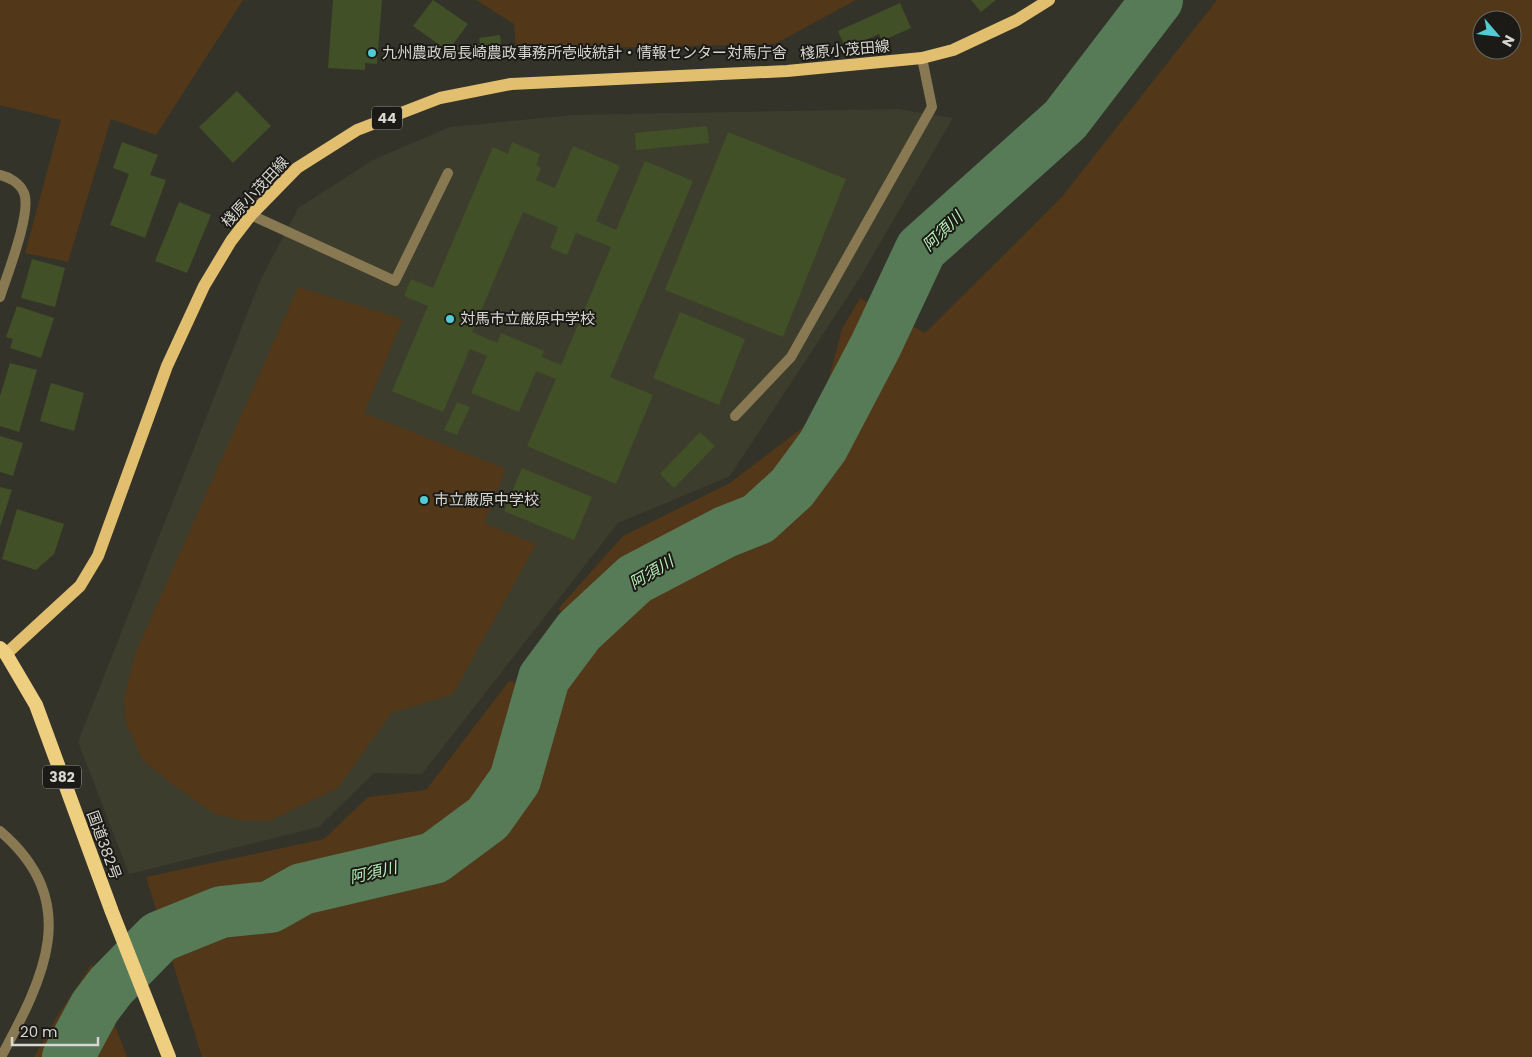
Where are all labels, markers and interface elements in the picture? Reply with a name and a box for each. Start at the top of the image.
north arrow [1472,10,1522,60]
text: N [1497,32,1520,50]
street label: 棧原小茂田線 [799,35,891,64]
place label: 九州農政局長崎農政事務所壱岐統計・情報センター対馬庁舎 [382,42,787,63]
marker: 九州農政局長崎農政事務所壱岐統計・情報センター対馬庁舎 [366,47,378,59]
road number: 44 [372,106,402,130]
street label: 棧原小茂田線 [216,152,293,232]
water label: 阿須川 [917,205,969,256]
place label: 対馬市立厳原中学校 [460,308,595,329]
marker: 対馬市立厳原中学校 [444,313,456,325]
place label: 市立厳原中学校 [434,489,539,510]
marker: 市立厳原中学校 [418,494,430,506]
water label: 阿須川 [625,549,679,595]
road number: 382 [43,766,81,789]
street label: 国道382号 [82,807,127,882]
water label: 阿須川 [347,855,401,889]
scale bar [12,1014,99,1046]
text: 20 m [20,1021,58,1042]

